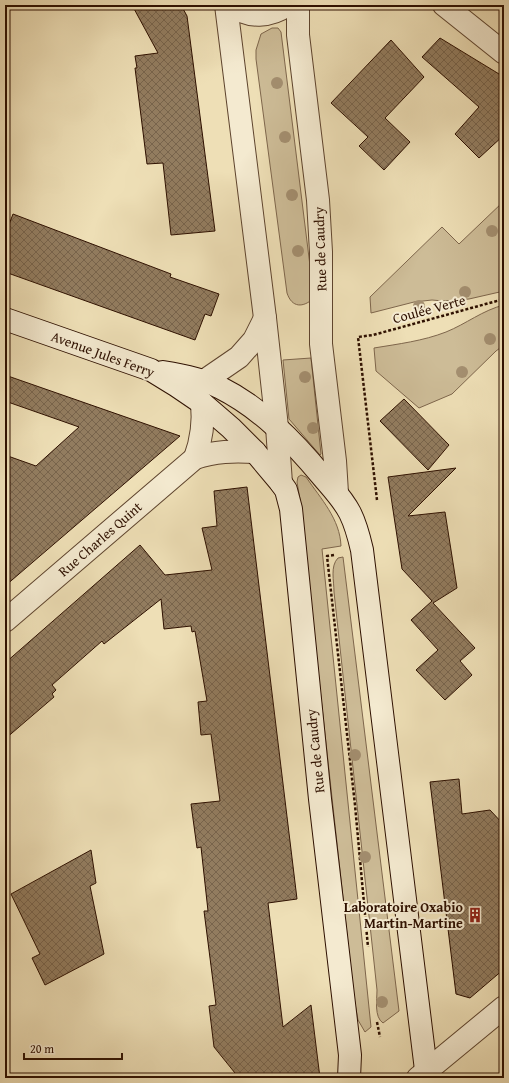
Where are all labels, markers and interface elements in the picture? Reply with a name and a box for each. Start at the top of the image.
street label: Rue de Caudry [309,206,331,292]
street label: Coulée Verte [390,290,468,328]
street label: Avenue Jules Ferry [49,326,157,382]
street label: Rue Charles Quint [54,497,146,581]
street label: Rue de Caudry [301,708,329,794]
place label: Laboratoire Oxabio Martin-Martine [344,897,464,933]
building icon: Laboratoire Oxabio Martin-Martine [466,906,484,924]
scale bar [24,1035,122,1061]
text: 20 m [30,1040,54,1057]

